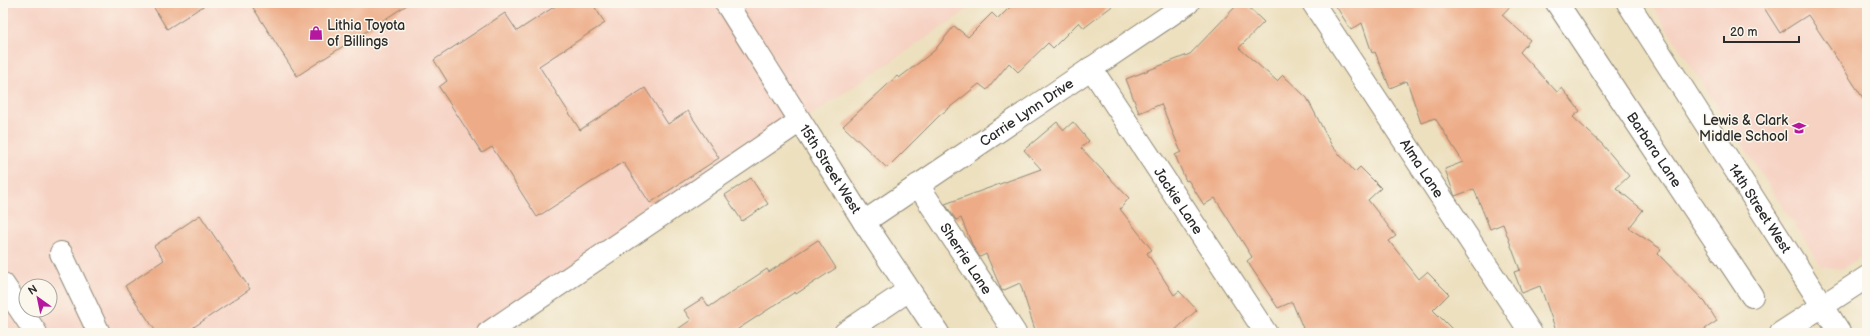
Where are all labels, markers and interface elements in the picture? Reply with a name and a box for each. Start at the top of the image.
place label: Lithia Toyota of Billings [327,17,405,50]
scale bar [1724,18,1799,44]
shop icon: Lithia Toyota of Billings [308,25,324,41]
text: 20 m [1730,25,1757,40]
street label: Carrie Lynn Drive [976,75,1077,150]
street label: Barbara Lane [1623,109,1685,191]
place label: Lewis & Clark Middle School [1699,112,1788,145]
school or university icon: Lewis & Clark Middle School [1791,120,1807,136]
street label: 15th Street West [796,121,865,217]
street label: Alma Lane [1396,136,1447,201]
street label: 14th Street West [1725,161,1795,257]
street label: Jackie Lane [1150,164,1206,238]
street label: Sherrie Lane [936,220,995,298]
north arrow [18,278,58,318]
text: N [26,282,40,298]

